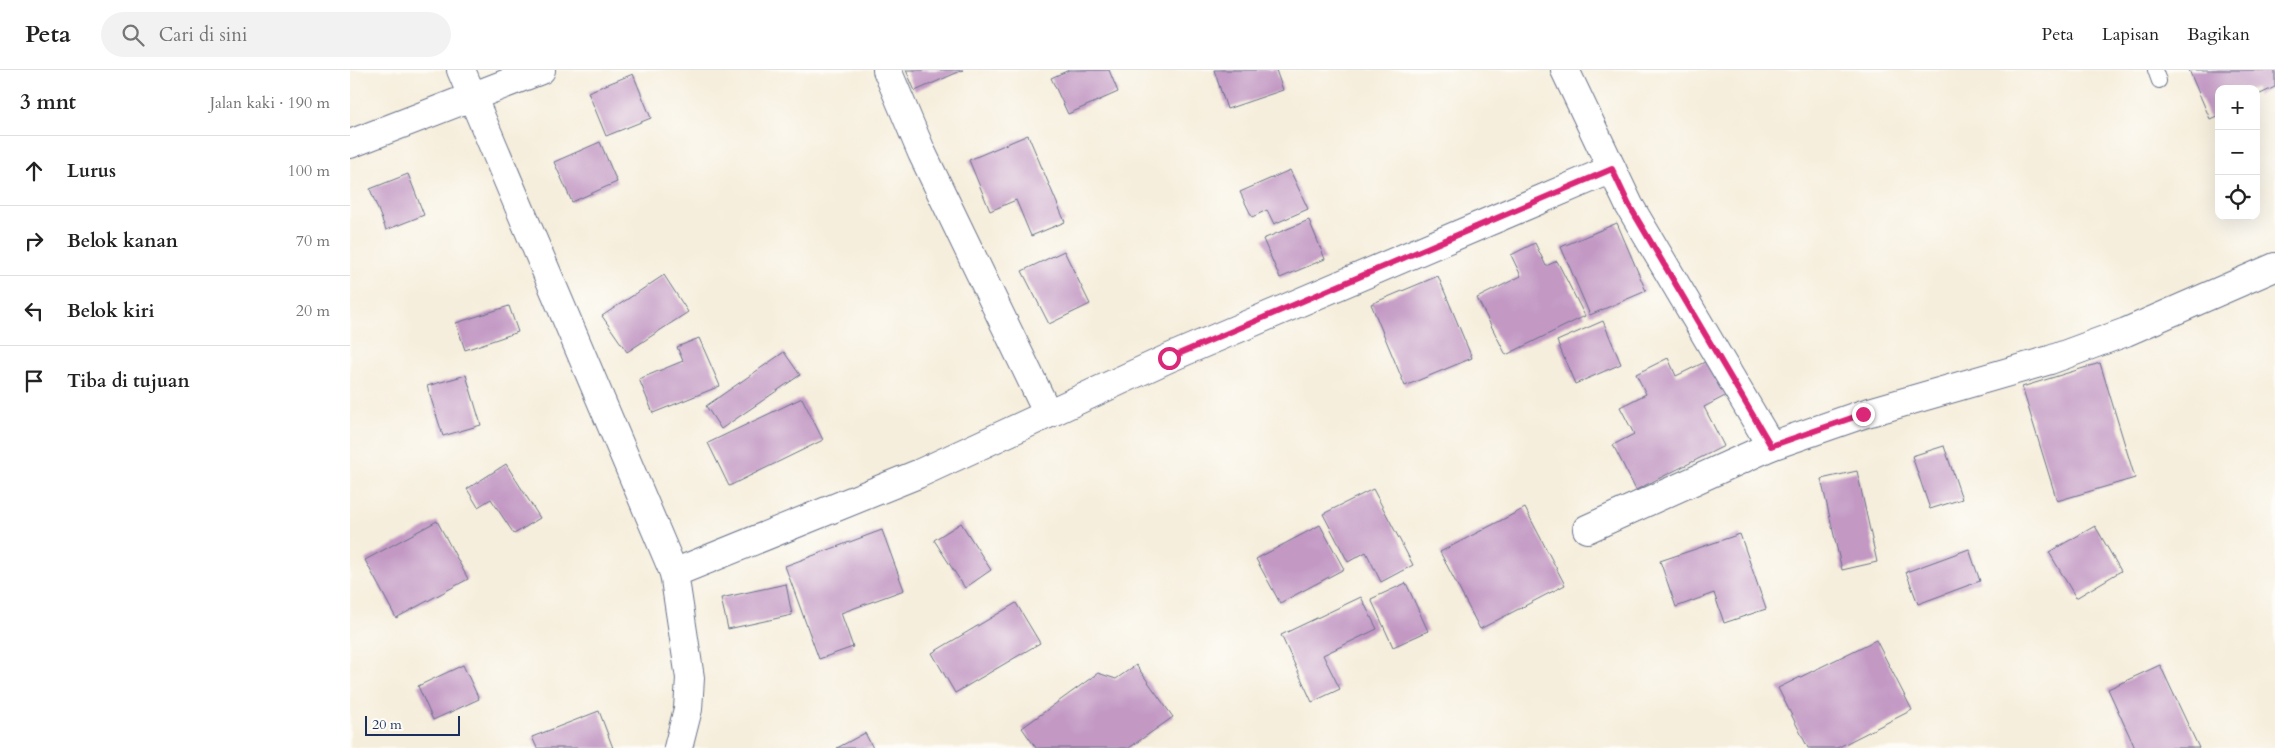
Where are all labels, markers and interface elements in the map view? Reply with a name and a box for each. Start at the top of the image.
search box [101,12,451,57]
text: Peta [25,18,71,51]
icon: search [119,21,147,49]
text: Cari di sini [159,22,247,48]
text: Peta [2042,22,2074,47]
text: Lapisan [2102,22,2159,47]
text: Bagikan [2187,22,2250,47]
map controls [2215,85,2260,220]
button: + [2215,85,2260,130]
text: 3 mnt [20,88,76,117]
text: Jalan kaki · 190 m [210,92,330,114]
button: − [2215,130,2260,175]
icon: ahead [20,157,48,185]
text: Lurus [67,158,116,184]
text: 100 m [288,160,330,182]
button: locate [2215,175,2260,220]
icon: right [20,227,48,255]
text: Belok kanan [67,228,178,254]
text: 70 m [296,230,330,252]
icon: left [20,297,48,325]
text: Belok kiri [67,298,154,324]
text: 20 m [296,300,330,322]
route start [1158,347,1181,370]
icon: arrive [20,367,48,395]
text: Tiba di tujuan [67,368,190,394]
route end [1852,403,1875,426]
scale bar [365,713,460,736]
text: 20 m [372,715,402,734]

